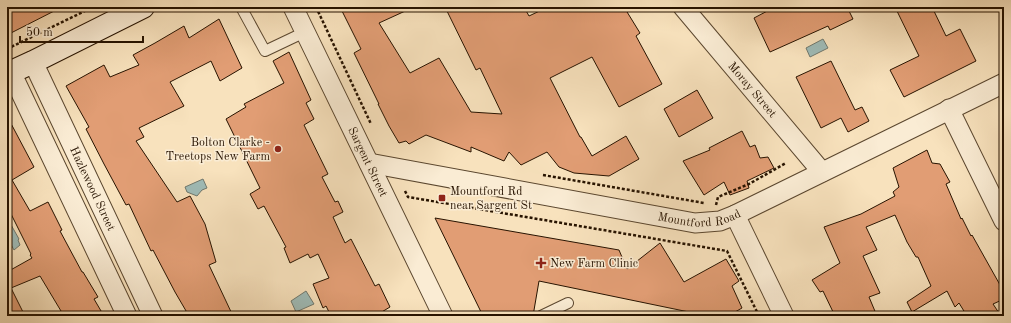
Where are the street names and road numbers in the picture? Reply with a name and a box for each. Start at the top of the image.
street label: Moray Street [725,60,778,120]
street label: Sargent Street [345,125,389,199]
street label: Hazlewood Street [67,145,117,233]
street label: Mountford Road [657,208,743,230]

